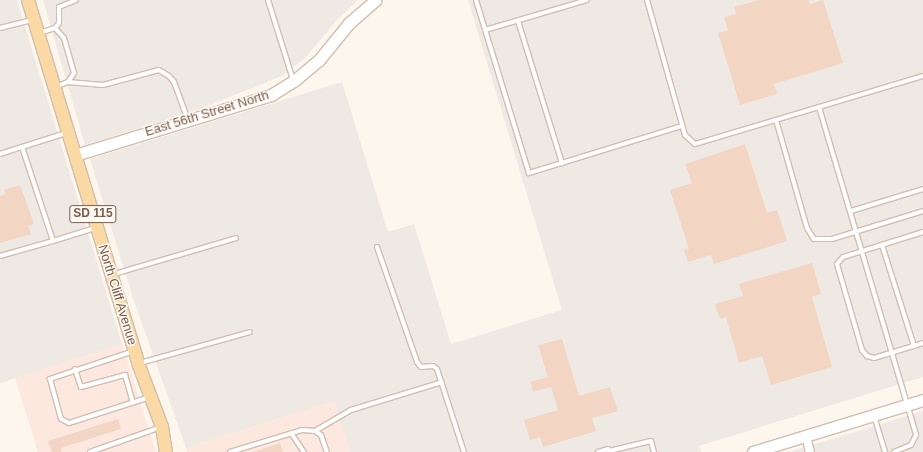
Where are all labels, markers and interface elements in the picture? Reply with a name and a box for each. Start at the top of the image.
street label: East 56th Street North [143,88,271,140]
road number: SD 115 [69,204,117,224]
street label: North Cliff Avenue [94,243,140,347]

